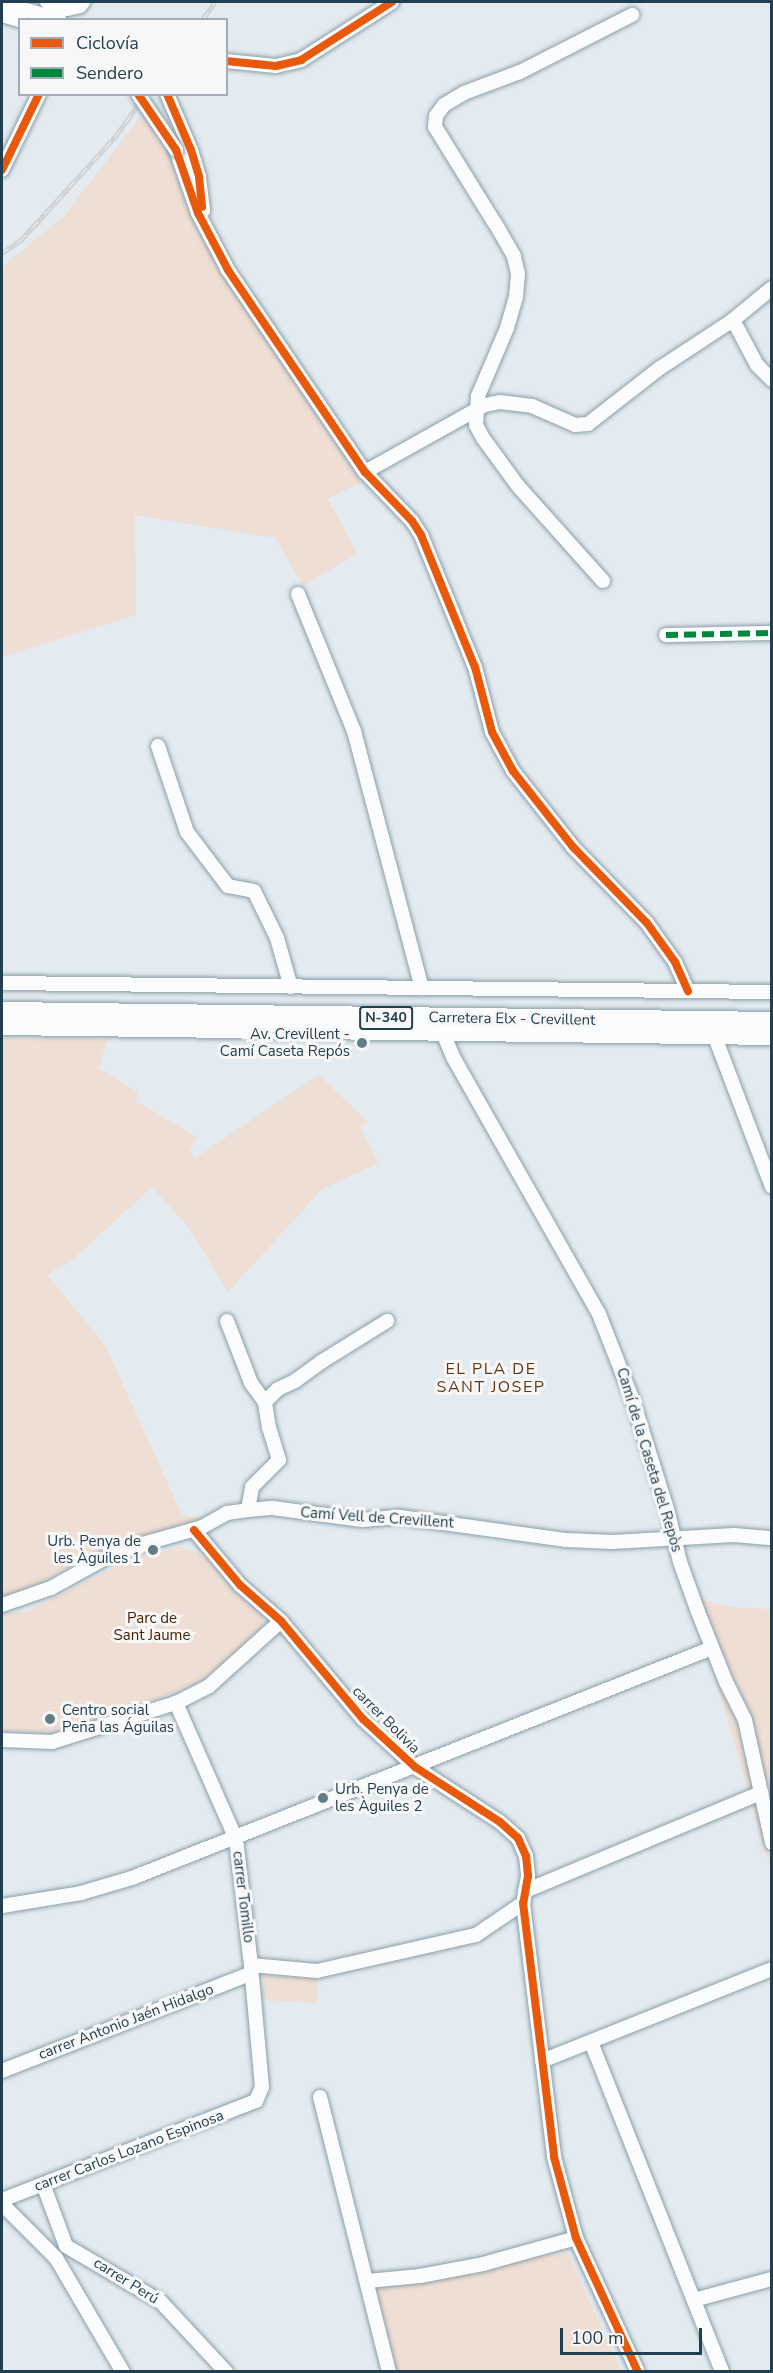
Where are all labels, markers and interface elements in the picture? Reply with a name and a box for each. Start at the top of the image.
legend [18,18,228,96]
text: Ciclovía [76,31,139,55]
text: Sendero [76,61,143,85]
road number: N-340 [359,1007,413,1029]
street label: Carretera Elx - Crevillent [428,1009,596,1029]
place label: Av. Crevillent - Camí Caseta Repós [220,1025,350,1060]
marker: Av. Crevillent - Camí Caseta Repós [355,1036,369,1050]
district label: EL PLA DE SANT JOSEP [437,1359,545,1397]
street label: Camí de la Caseta del Repòs [612,1366,686,1554]
street label: Camí Vell de Crevillent [300,1504,454,1532]
place label: Urb. Penya de les Àguiles 1 [47,1532,141,1567]
marker: Urb. Penya de les Àguiles 1 [146,1543,160,1557]
park label: Parc de Sant Jaume [114,1609,190,1644]
street label: carrer Bolivia [348,1682,424,1758]
place label: Centro social Peña las Águilas [62,1701,174,1736]
marker: Centro social Peña las Águilas [43,1712,57,1726]
place label: Urb. Penya de les Àguiles 2 [335,1780,429,1815]
marker: Urb. Penya de les Àguiles 2 [316,1791,330,1805]
street label: carrer Tomillo [228,1850,258,1944]
street label: carrer Antonio Jaén Hidalgo [36,1980,216,2064]
street label: carrer Carlos Lozano Espinosa [32,2106,226,2196]
street label: carrer Perú [90,2254,162,2308]
scale bar [563,2316,706,2354]
text: 100 m [571,2326,623,2350]

